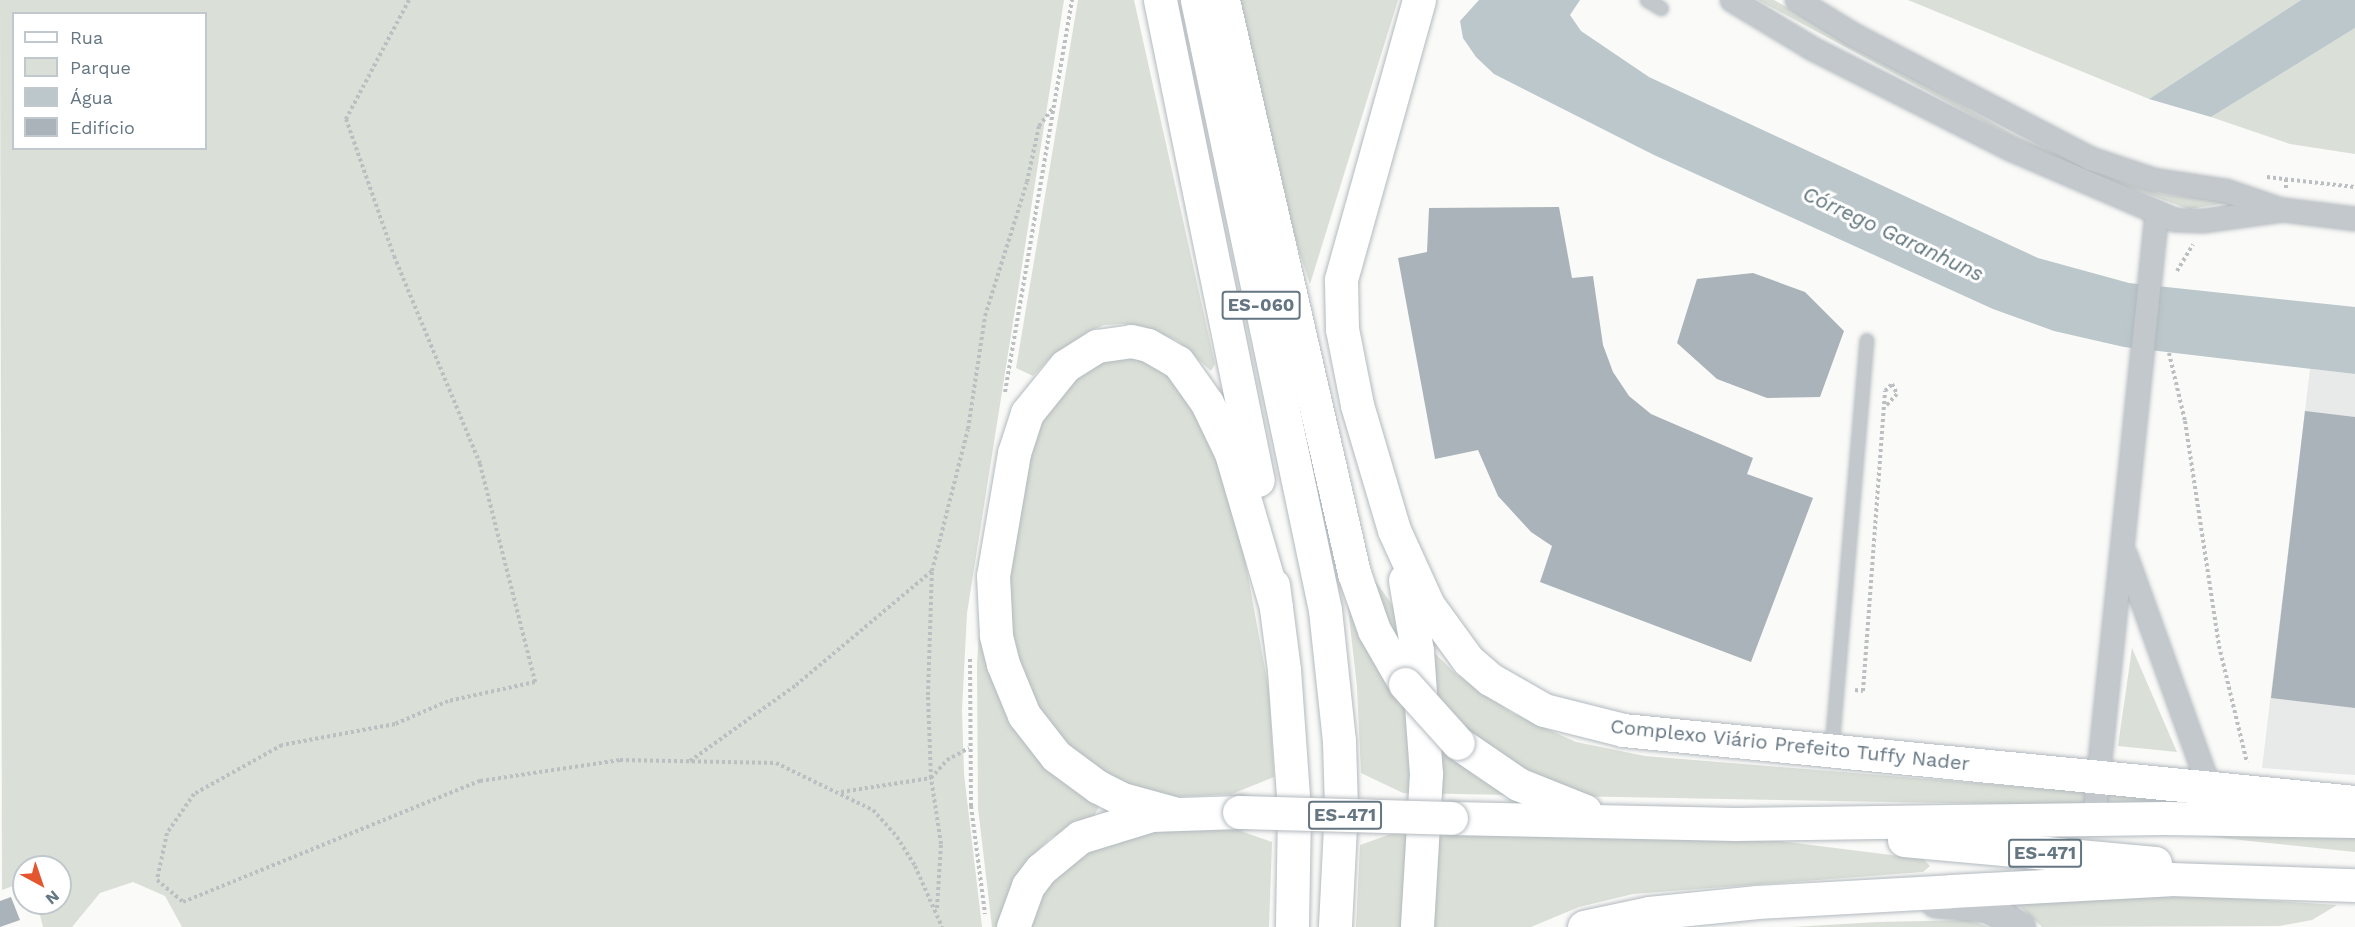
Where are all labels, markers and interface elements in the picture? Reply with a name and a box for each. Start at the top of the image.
legend [12,12,207,150]
text: Rua [70,27,103,48]
text: Parque [70,57,131,78]
text: Água [70,87,113,108]
text: Edifício [70,117,135,138]
water label: Córrego Garanhuns [1799,181,1987,287]
road number: ES-060 [1220,290,1302,320]
street label: Complexo Viário Prefeito Tuffy Nader [1608,714,1972,776]
road number: ES-471 [1308,800,1382,830]
road number: ES-471 [2008,838,2082,868]
north arrow [12,855,72,915]
text: N [42,887,63,909]

